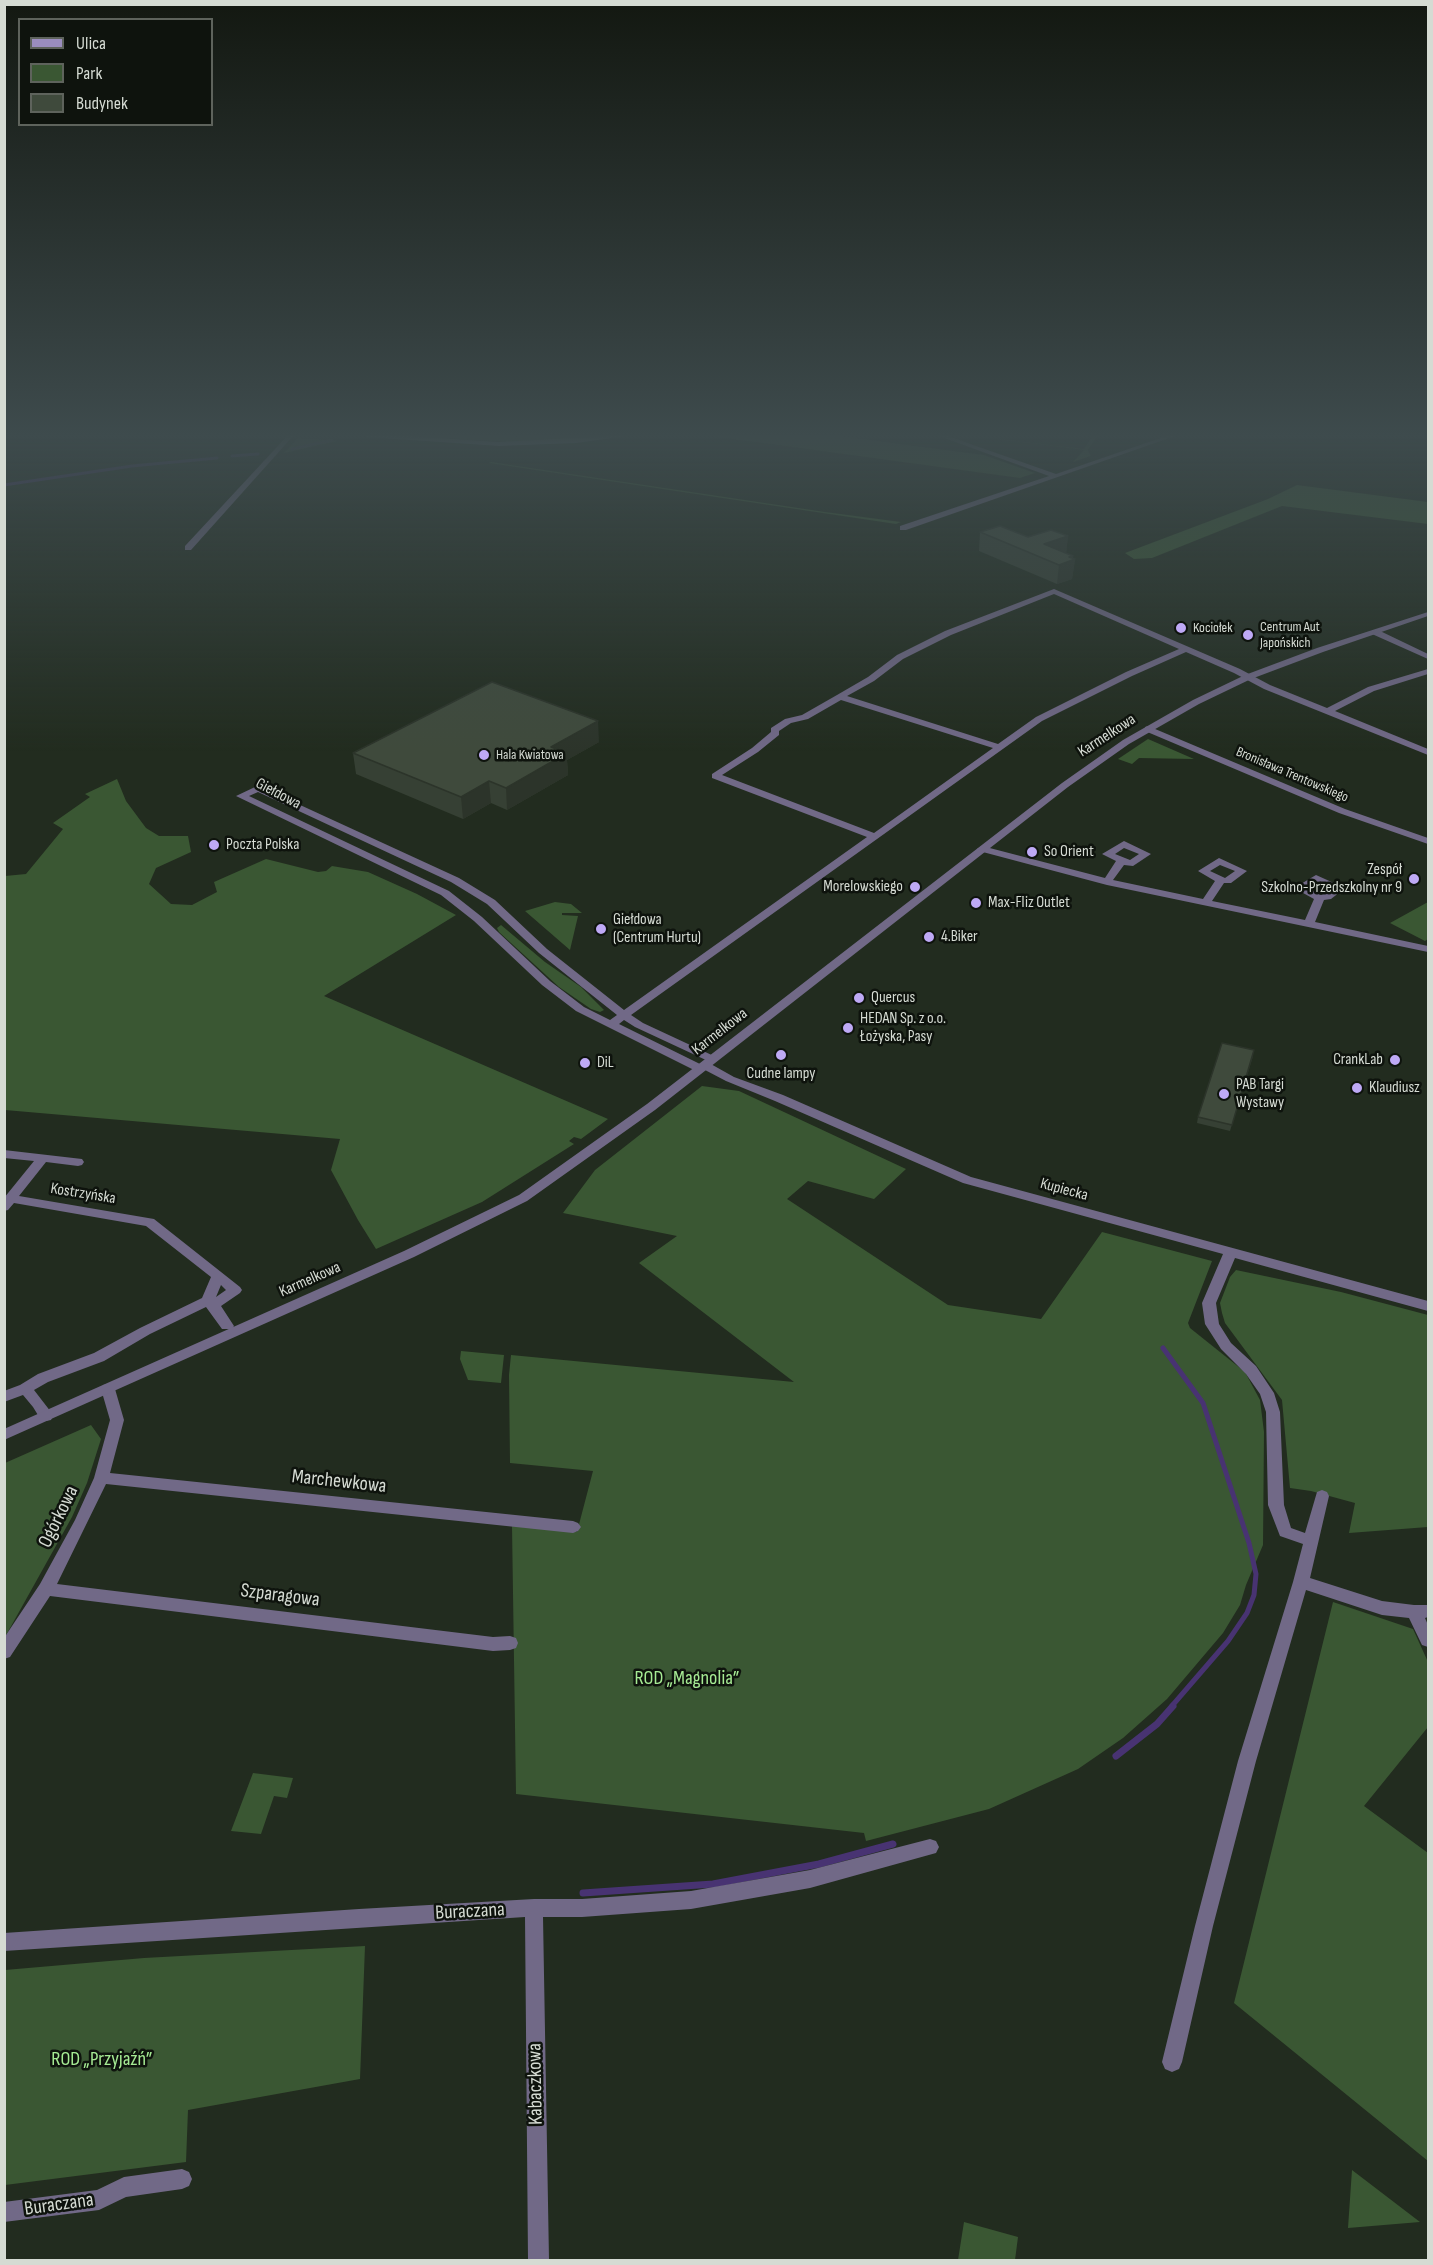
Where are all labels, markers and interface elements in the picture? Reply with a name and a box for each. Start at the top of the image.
legend [18,18,213,126]
text: Ulica [76,33,106,54]
text: Park [76,63,102,84]
text: Budynek [76,93,128,114]
place label: Centrum Aut Japońskich [1260,619,1320,652]
place label: Kociołek [1193,620,1233,636]
marker: Kociołek [1174,621,1188,635]
marker: Centrum Aut Japońskich [1241,628,1255,642]
street label: Karmelkowa [1075,710,1139,762]
street label: Bronisława Trentowskiego [1233,744,1351,806]
place label: Hala Kwiatowa [496,747,564,763]
marker: Hala Kwiatowa [477,748,491,762]
street label: Giełdowa [252,774,304,814]
place label: Poczta Polska [226,835,299,855]
marker: Poczta Polska [207,838,221,852]
place label: So Orient [1044,842,1094,862]
marker: So Orient [1025,845,1039,859]
place label: Zespół Szkolno-Przedszkolny nr 9 [1261,860,1402,898]
marker: Zespół Szkolno-Przedszkolny nr 9 [1407,872,1421,886]
place label: Morelowskiego [823,877,903,897]
marker: Morelowskiego [908,880,922,894]
place label: Max-Fliz Outlet [988,893,1070,913]
marker: Max-Fliz Outlet [969,896,983,910]
place label: Giełdowa (Centrum Hurtu) [613,910,701,948]
marker: Giełdowa (Centrum Hurtu) [594,922,608,936]
place label: 4.Biker [941,927,978,947]
marker: 4.Biker [922,930,936,944]
place label: Quercus [871,988,915,1008]
marker: Quercus [852,991,866,1005]
street label: Karmelkowa [689,1004,751,1060]
place label: HEDAN Sp. z o.o. Łożyska, Pasy [860,1009,946,1047]
marker: HEDAN Sp. z o.o. Łożyska, Pasy [841,1021,855,1035]
marker: Cudne lampy [774,1048,788,1062]
place label: CrankLab [1333,1050,1383,1070]
place label: DiL [597,1053,614,1073]
marker: CrankLab [1388,1053,1402,1067]
marker: DiL [578,1056,592,1070]
place label: Cudne lampy [747,1064,815,1084]
place label: PAB Targi Wystawy [1236,1075,1284,1113]
place label: Klaudiusz [1369,1078,1420,1098]
marker: Klaudiusz [1350,1081,1364,1095]
marker: PAB Targi Wystawy [1217,1087,1231,1101]
street label: Kupiecka [1038,1174,1090,1206]
street label: Kostrzyńska [49,1179,117,1209]
street label: Karmelkowa [276,1258,344,1302]
street label: Marchewkowa [291,1465,387,1499]
street label: Ogórkowa [34,1482,84,1552]
street label: Szparagowa [239,1579,321,1613]
park label: ROD „Magnolia” [634,1667,740,1691]
street label: Buraczana [435,1898,505,1926]
street label: Kabaczkowa [523,2043,549,2125]
park label: ROD „Przyjaźń” [51,2048,153,2072]
street label: Buraczana [23,2188,95,2222]

